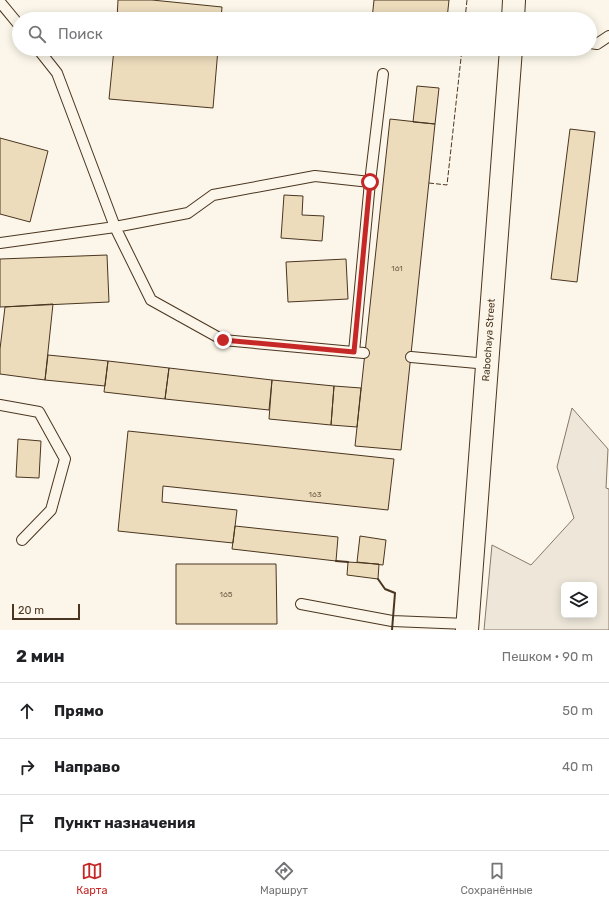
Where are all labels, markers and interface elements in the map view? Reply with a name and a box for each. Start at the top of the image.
search box [12,12,597,56]
icon: search [26,23,48,45]
text: Поиск [58,25,103,43]
route start [361,173,379,191]
house number: 161 [391,264,403,273]
street label: Rabochaya Street [480,298,498,382]
route end [214,331,232,349]
house number: 163 [308,490,322,499]
map controls [561,582,597,618]
button: layers [561,582,597,618]
house number: 165 [220,590,233,599]
scale bar [12,602,80,621]
text: 20 m [18,604,44,617]
text: 2 мин [16,646,65,666]
text: Пешком · 90 m [502,649,593,664]
icon: ahead [16,700,38,722]
text: Прямо [54,702,104,720]
text: 50 m [562,703,593,718]
icon: right [16,756,38,778]
text: Направо [54,758,120,776]
text: 40 m [562,759,593,774]
icon: arrive [16,812,38,834]
text: Пункт назначения [54,814,196,832]
tab: Карта [76,860,108,897]
tab: Маршрут [260,860,308,897]
tab: Сохранённые [460,860,533,897]

